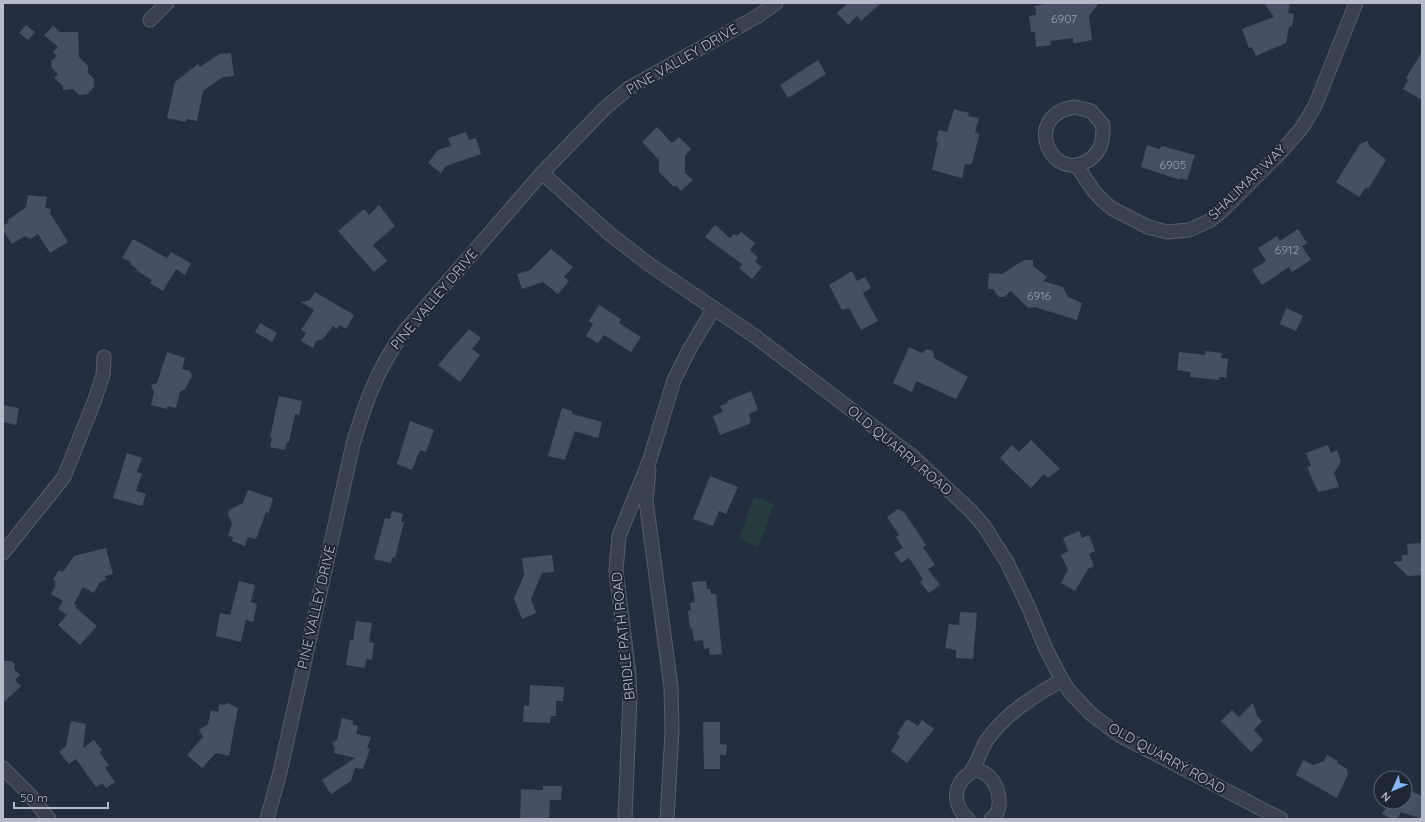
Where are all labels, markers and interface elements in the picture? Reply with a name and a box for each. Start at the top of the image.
house number: 6907 [1051,11,1077,26]
street label: PINE VALLEY DRIVE [623,20,741,98]
street label: SHALIMAR WAY [1204,140,1290,224]
house number: 6905 [1160,157,1186,172]
house number: 6912 [1275,242,1300,257]
street label: PINE VALLEY DRIVE [386,245,482,353]
house number: 6916 [1027,288,1052,303]
street label: OLD QUARRY ROAD [844,401,956,499]
street label: PINE VALLEY DRIVE [293,543,339,671]
street label: BRIDLE PATH ROAD [607,571,639,701]
street label: OLD QUARRY ROAD [1105,718,1229,798]
north arrow [1373,770,1413,810]
scale bar [14,784,108,810]
text: N [1378,789,1394,805]
text: 50 m [20,790,48,805]

